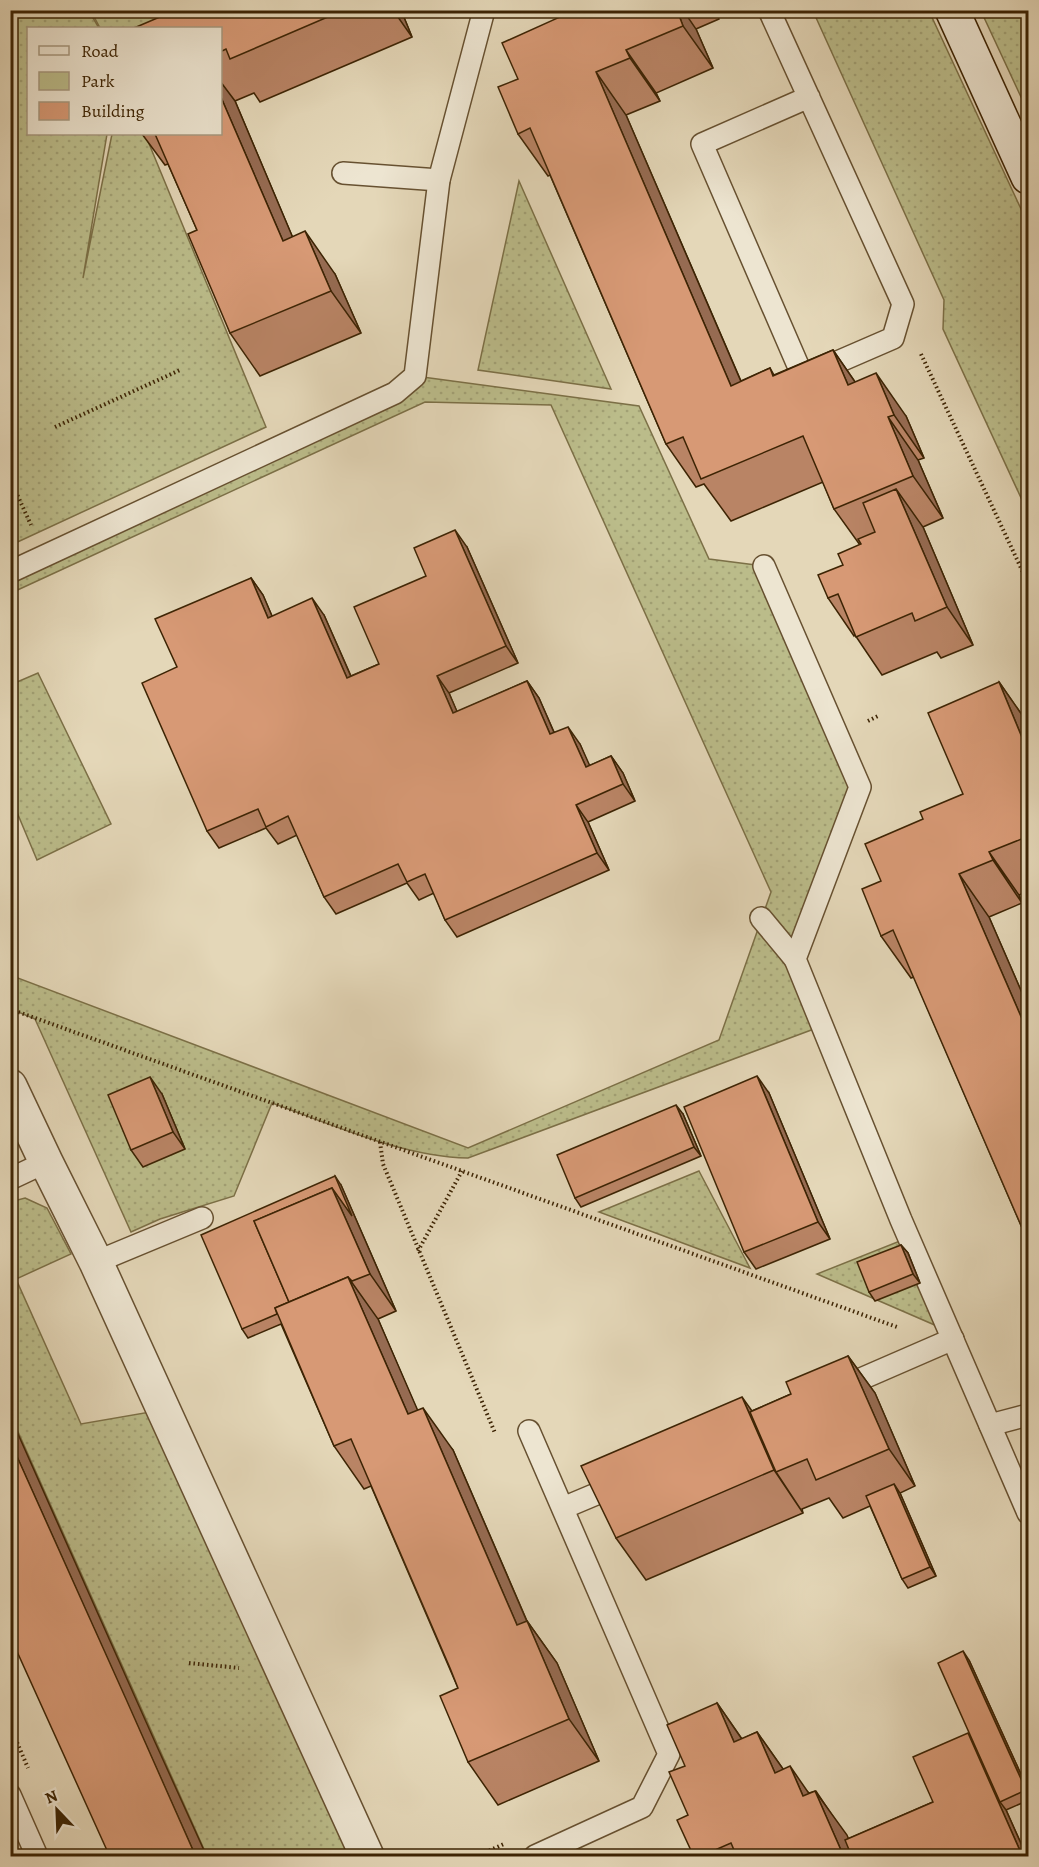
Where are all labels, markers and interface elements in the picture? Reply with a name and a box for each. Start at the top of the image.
legend [27,27,222,135]
text: Road [81,39,119,63]
text: Park [81,69,115,93]
text: Building [81,99,145,123]
north arrow [27,1780,87,1840]
text: N [42,1785,62,1810]

